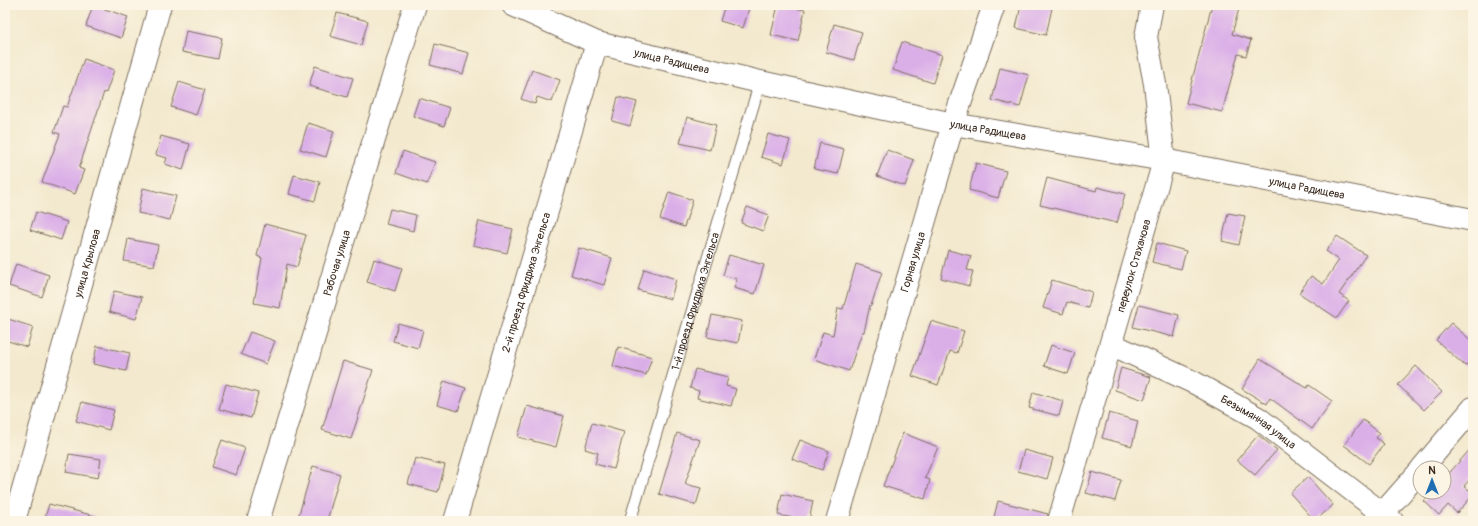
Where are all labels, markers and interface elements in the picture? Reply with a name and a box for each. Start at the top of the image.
street label: улица Радищева [632,46,710,77]
street label: улица Радищева [948,117,1027,143]
street label: улица Радищева [1267,174,1346,202]
street label: 2-й проезд Фридриха Энгельса [499,211,553,354]
street label: переулок Стаханова [1114,218,1154,314]
street label: улица Крылова [71,227,103,300]
street label: Рабочая улица [321,228,353,297]
street label: Горная улица [898,230,928,294]
street label: 1-й проезд Фридриха Энгельса [669,231,722,372]
street label: Безымянная улица [1218,393,1298,452]
north arrow [1412,460,1452,500]
text: N [1428,464,1436,477]

